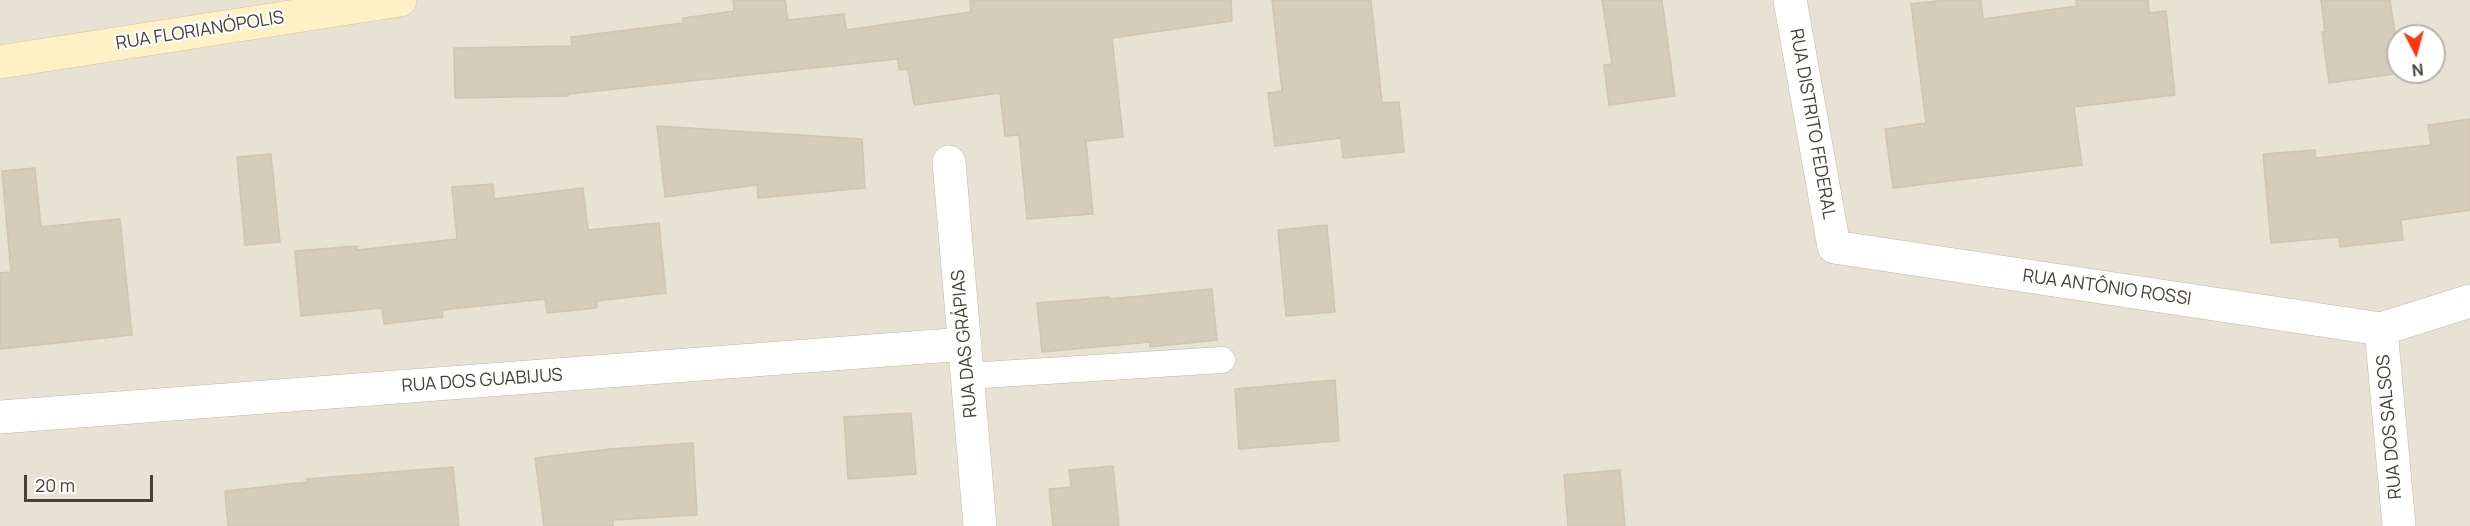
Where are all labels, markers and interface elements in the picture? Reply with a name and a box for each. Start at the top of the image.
street label: RUA FLORIANÓPOLIS [114,7,286,55]
north arrow [2386,24,2446,84]
street label: RUA DISTRITO FEDERAL [1785,27,1839,221]
text: N [2411,58,2425,81]
street label: RUA ANTÔNIO ROSSI [2021,265,2193,311]
street label: RUA DAS GRÁPIAS [948,269,982,419]
street label: RUA DOS SALSOS [2373,354,2407,500]
street label: RUA DOS GUABIJUS [401,365,563,397]
scale bar [27,463,156,501]
text: 20 m [35,473,75,497]

